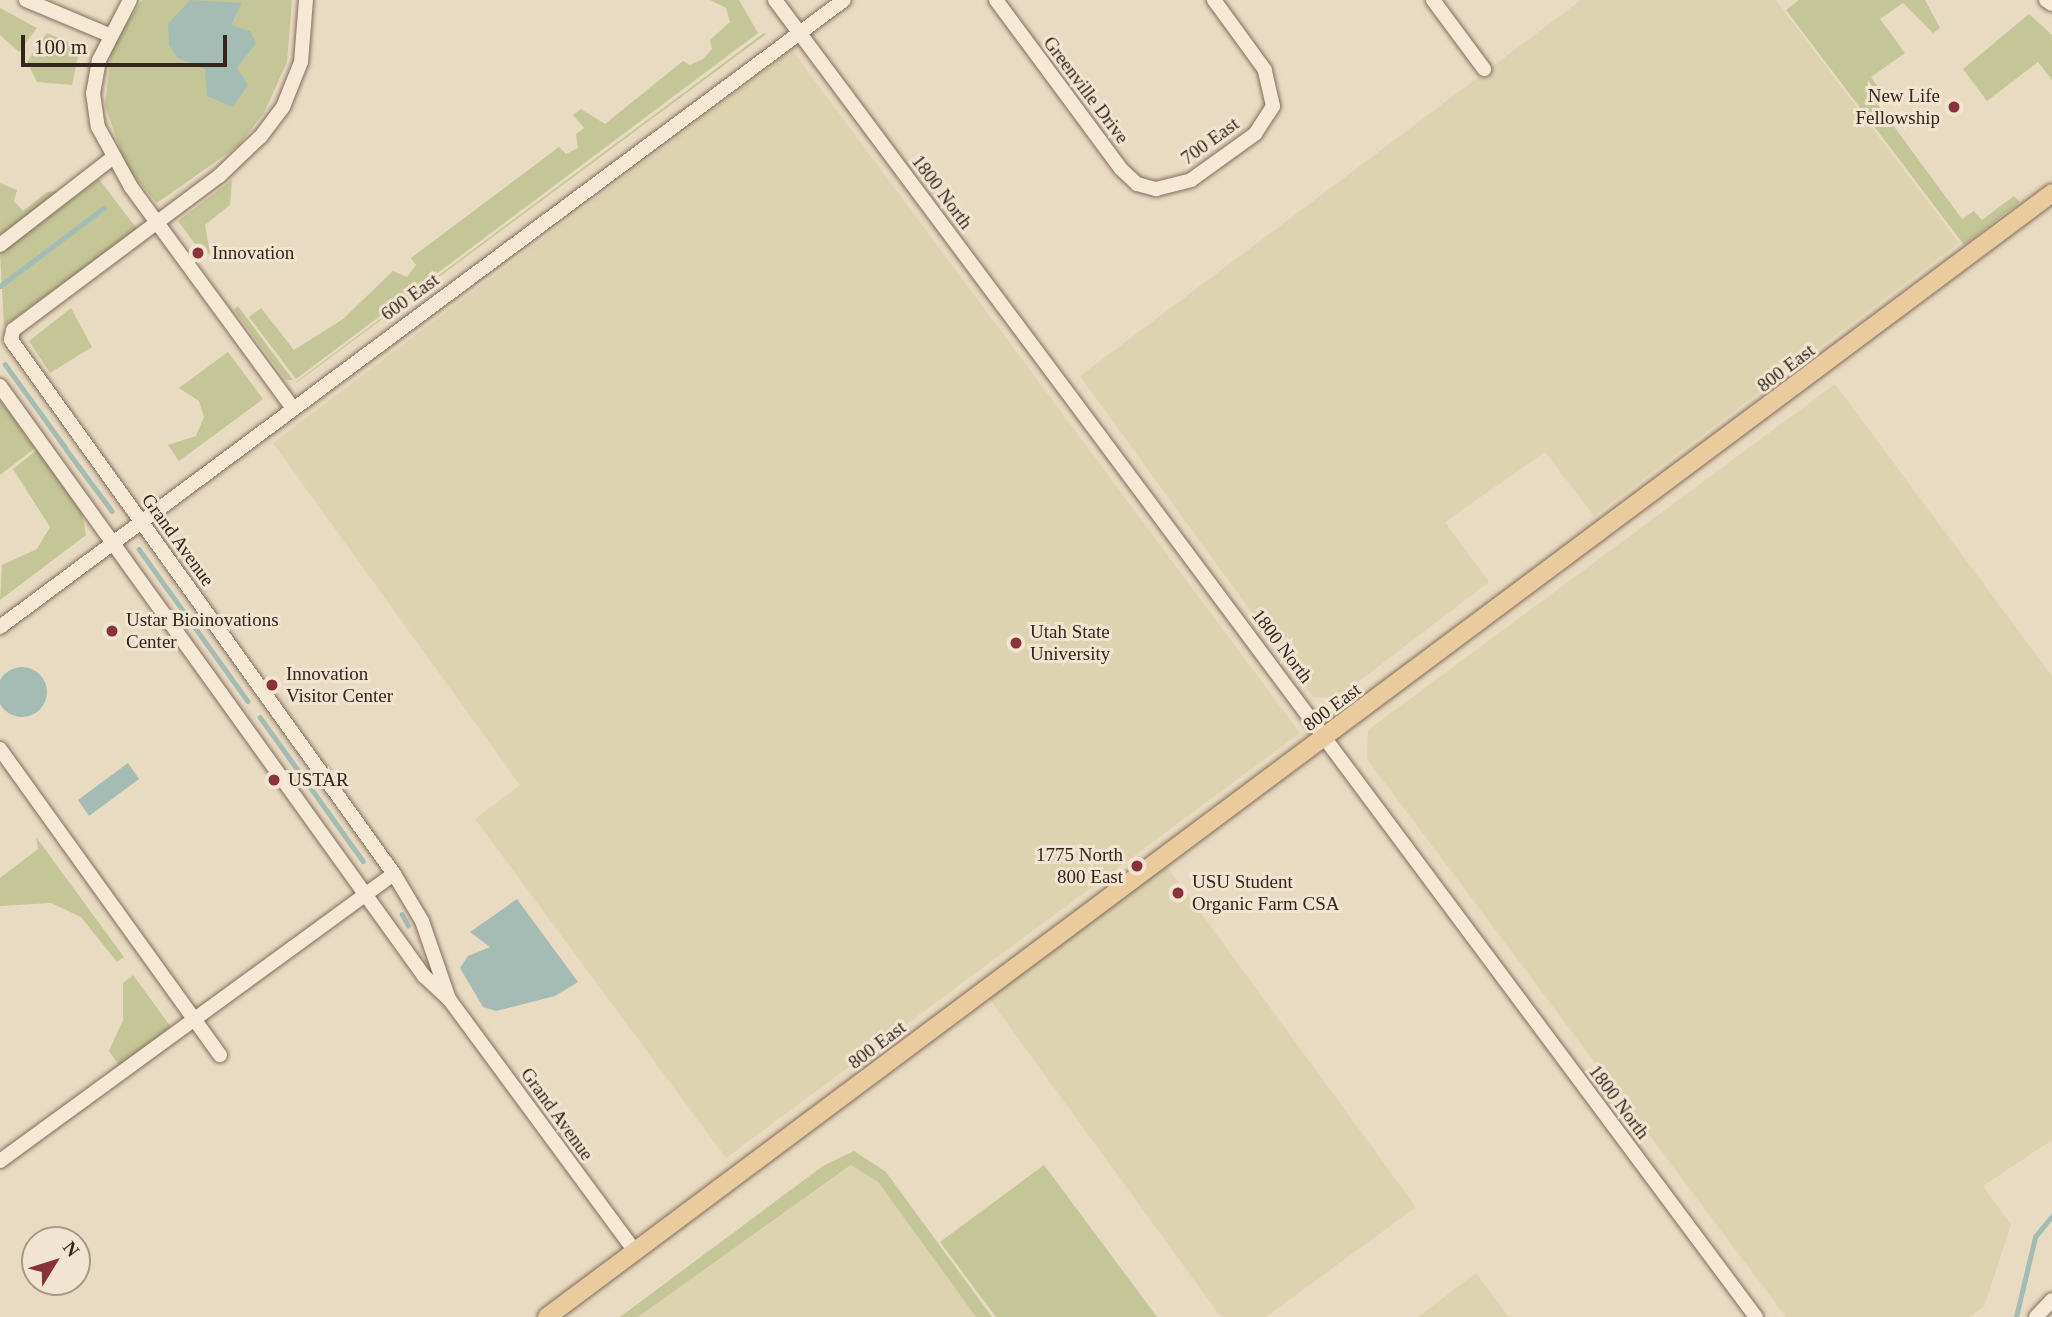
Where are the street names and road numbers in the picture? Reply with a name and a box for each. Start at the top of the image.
street label: Greenville Drive [1038,32,1134,148]
street label: 700 East [1177,112,1243,170]
street label: 1800 North [907,150,977,234]
street label: 600 East [377,268,443,326]
street label: 800 East [1753,339,1819,397]
street label: Grand Avenue [136,489,220,591]
street label: 1800 North [1247,604,1317,688]
street label: 800 East [1299,678,1365,736]
street label: 800 East [844,1016,910,1074]
street label: 1800 North [1584,1060,1654,1144]
street label: Grand Avenue [515,1063,599,1165]

